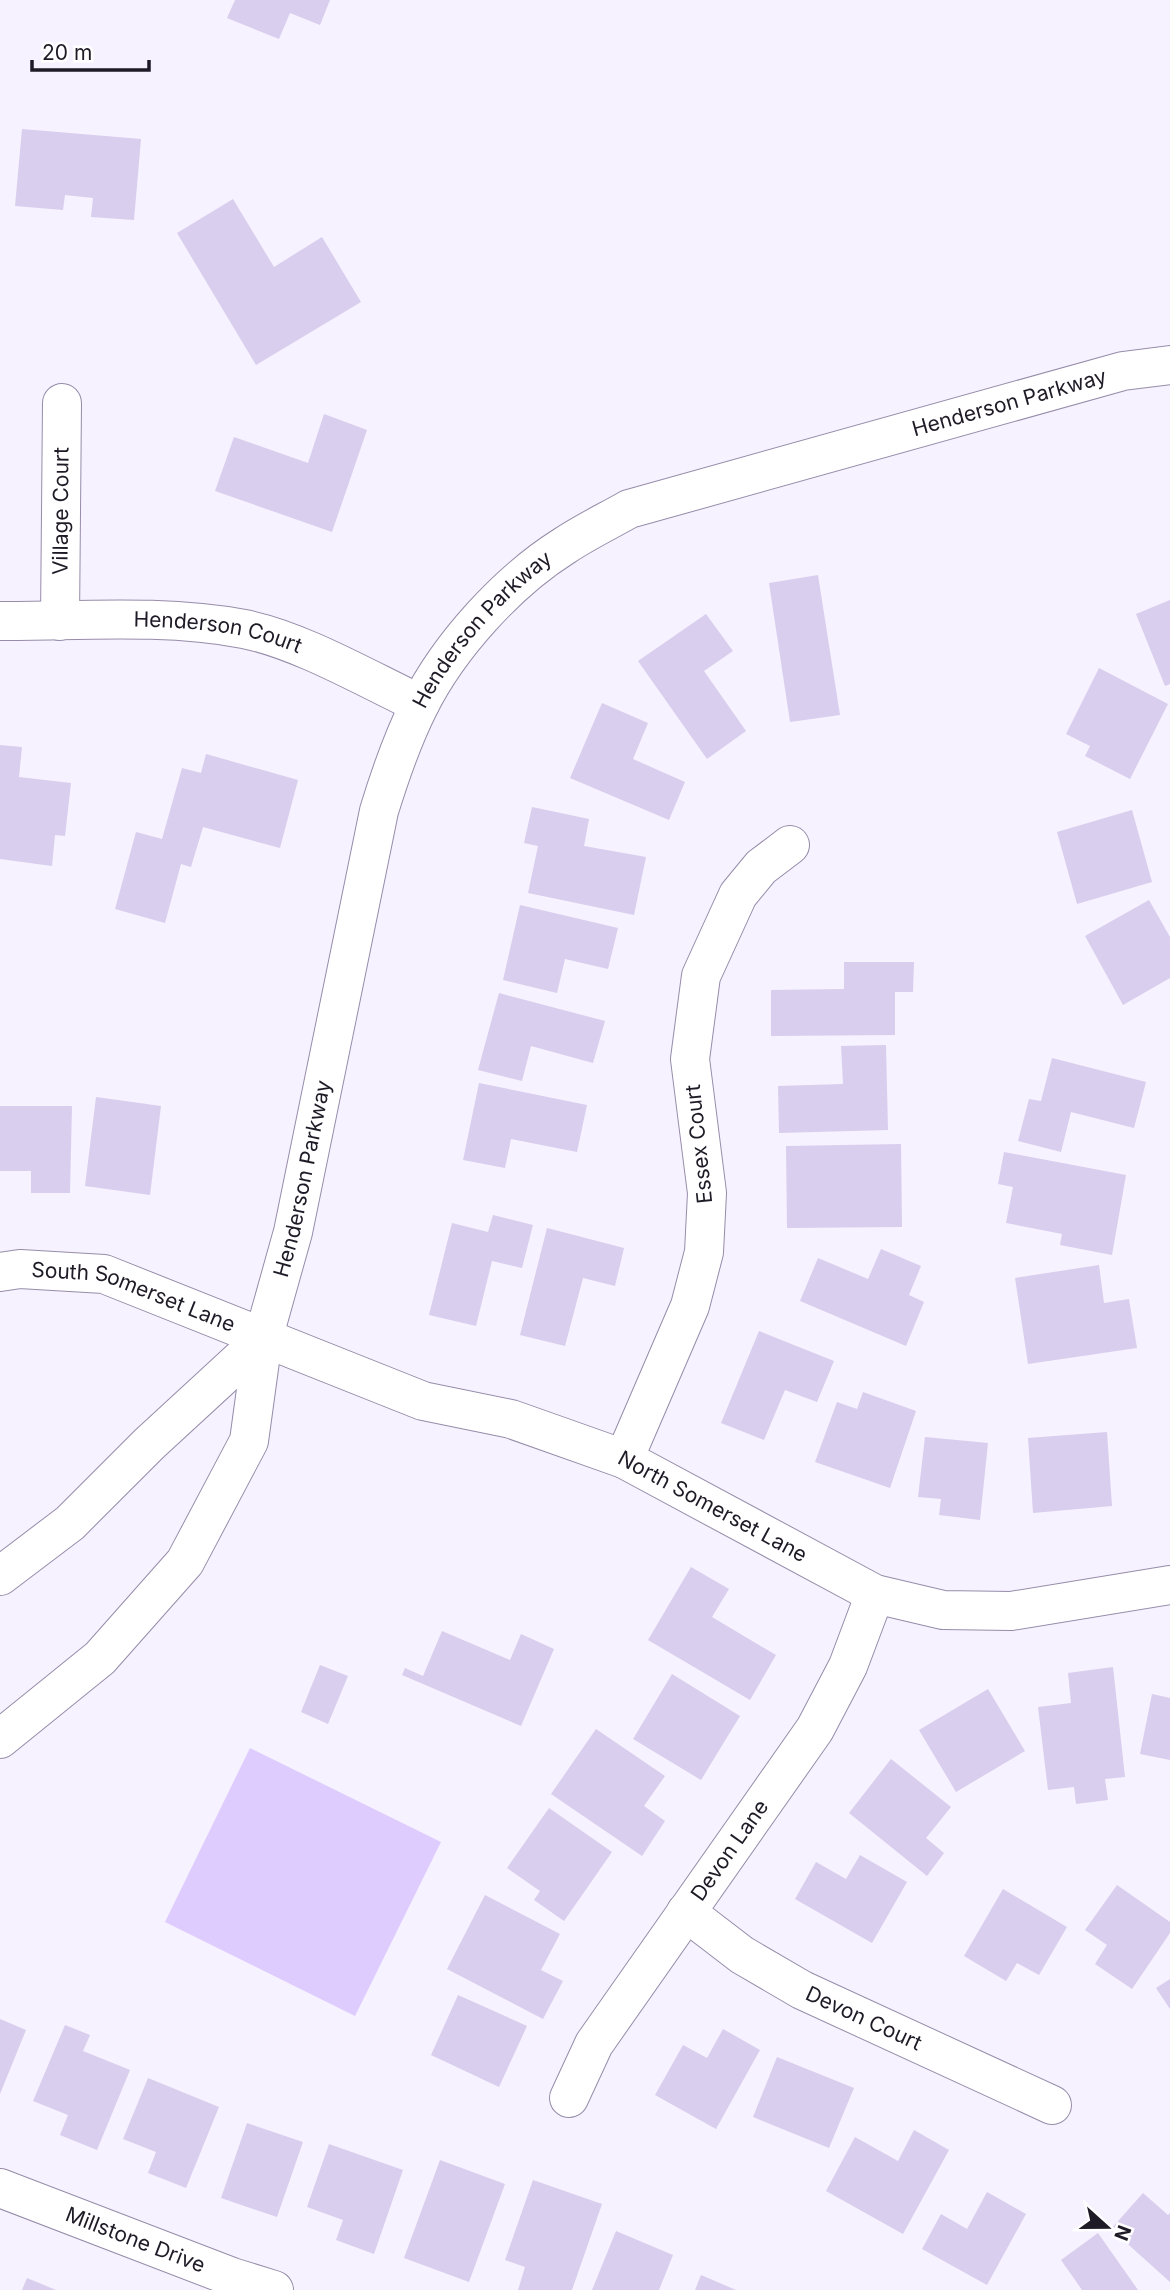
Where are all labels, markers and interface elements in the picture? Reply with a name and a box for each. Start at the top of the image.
scale bar [32,28,149,72]
text: 20 m [42,40,92,65]
street label: Henderson Parkway [909,363,1109,441]
street label: Village Court [47,447,74,575]
street label: Henderson Parkway [407,545,556,712]
street label: Henderson Court [133,606,306,658]
street label: Henderson Parkway [268,1078,336,1280]
street label: Essex Court [680,1083,717,1205]
street label: South Somerset Lane [31,1257,239,1337]
street label: North Somerset Lane [614,1445,812,1567]
street label: Devon Lane [685,1795,773,1905]
street label: Devon Court [802,1981,926,2055]
north arrow [1072,2192,1142,2262]
street label: Millstone Drive [62,2201,209,2278]
text: N [1109,2222,1136,2244]

